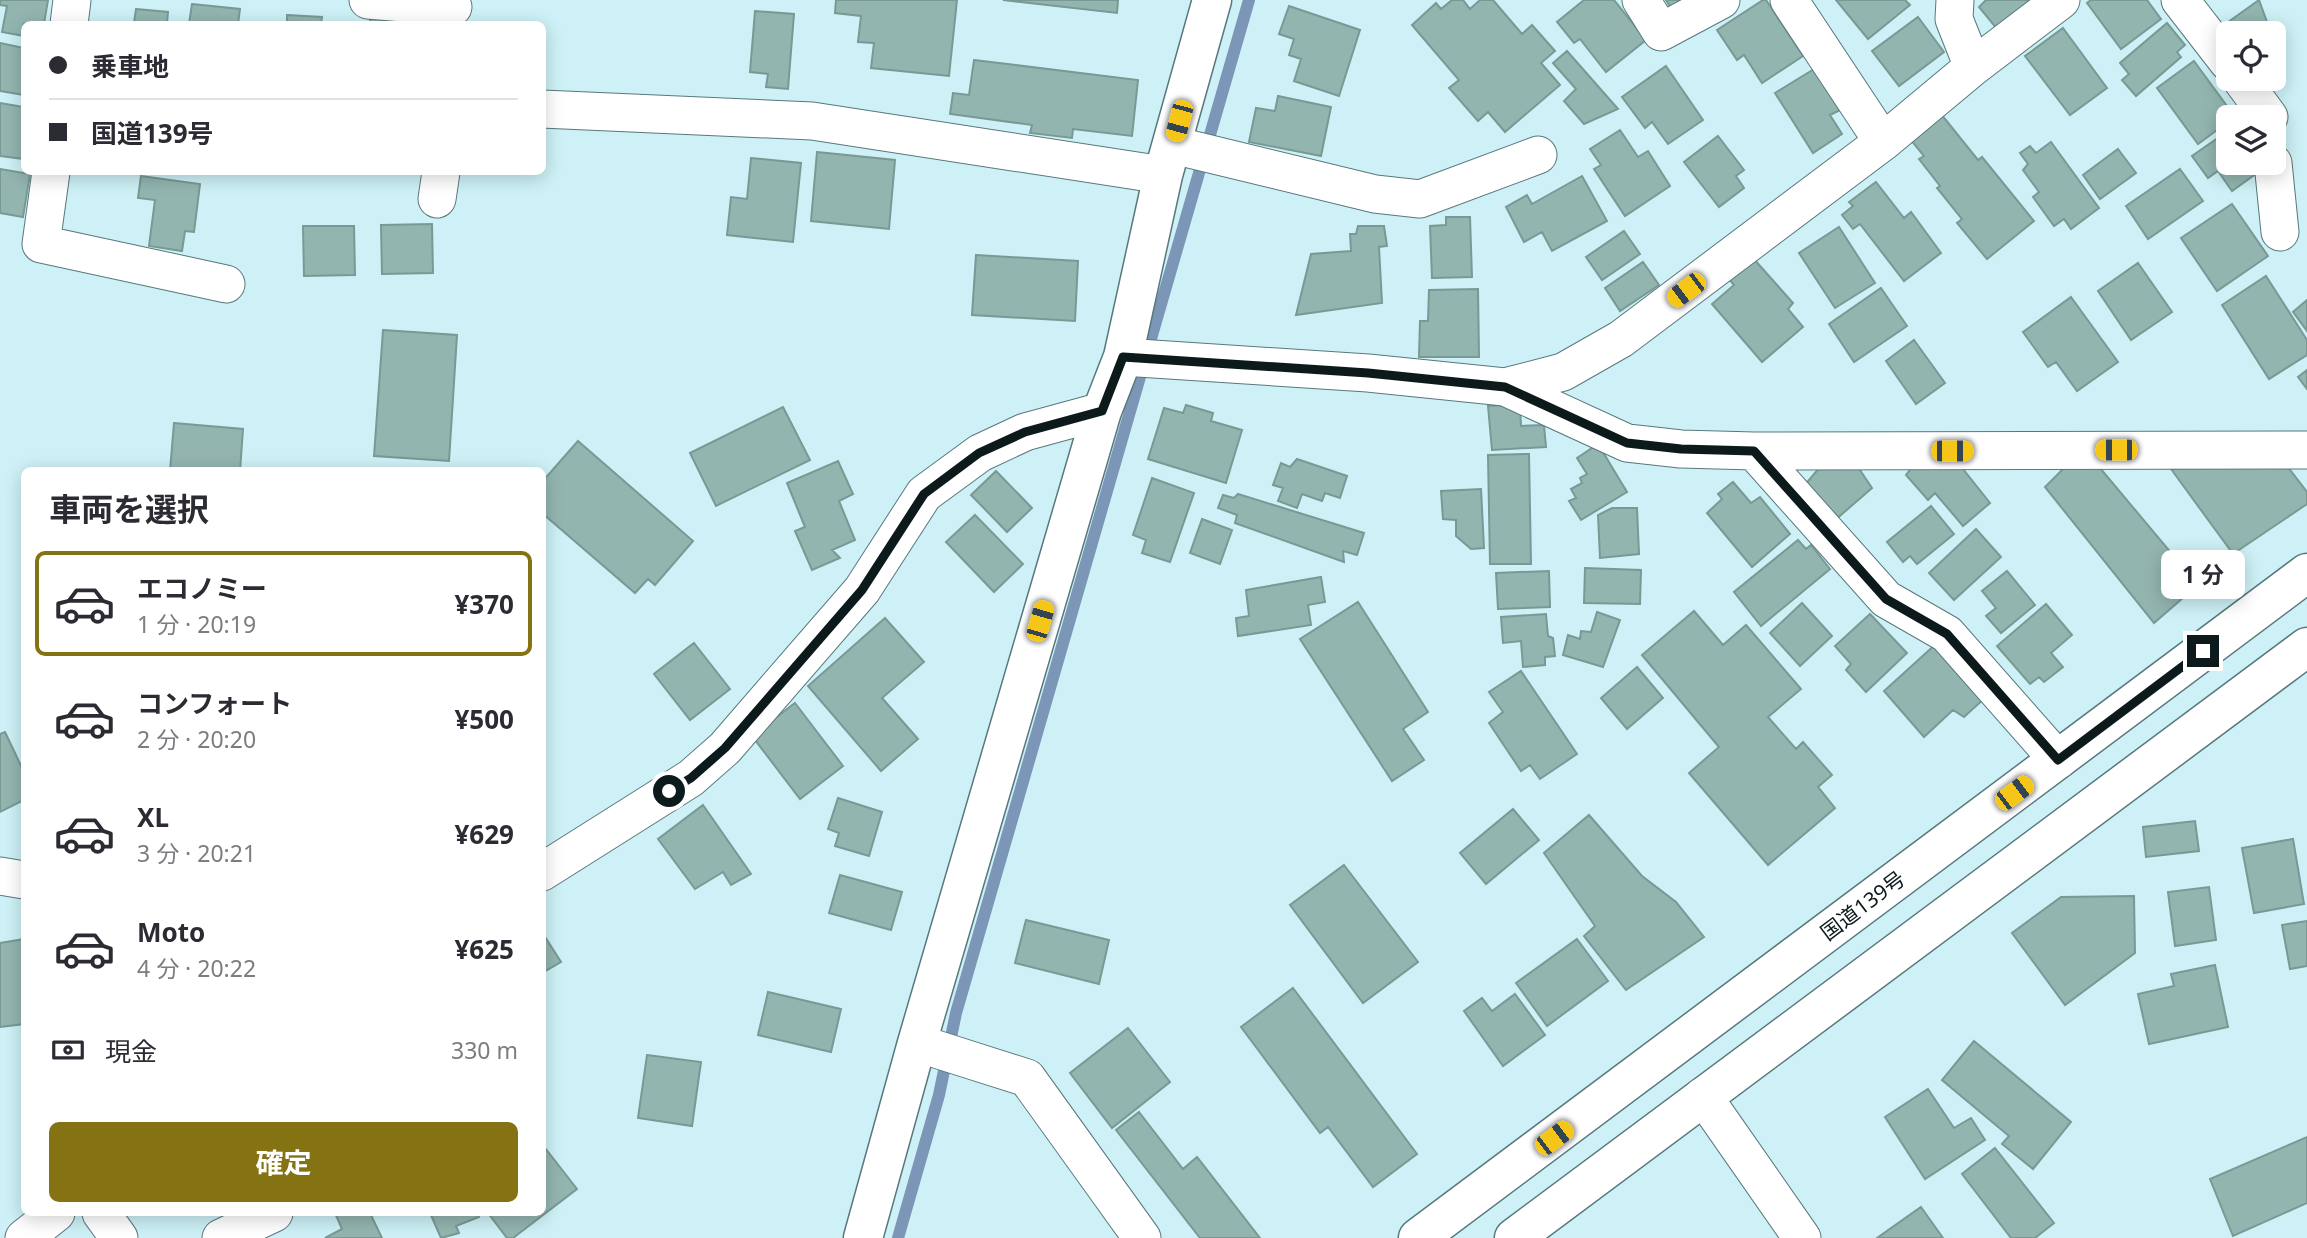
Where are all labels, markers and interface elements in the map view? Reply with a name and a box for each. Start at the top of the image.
map controls [2216,21,2286,175]
button: locate [2216,21,2286,91]
text: 乗車地 [91,48,169,84]
car [1164,98,1195,144]
button: layers [2216,105,2286,175]
text: 国道139号 [91,115,214,151]
car [1663,269,1710,311]
car [2096,440,2138,461]
car [1932,441,1974,462]
text: 車両を選択 [49,487,209,530]
callout: 1 分 [2161,550,2245,598]
text: 1 分 [2182,558,2224,590]
text: エコノミー [137,570,267,606]
icon: car [53,572,116,635]
text: ¥370 [455,586,514,622]
car [1025,598,1056,644]
text: 1 分 · 20:19 [137,608,256,640]
route end [2187,635,2219,667]
text: コンフォート [137,685,292,721]
icon: car [53,687,116,750]
text: ¥500 [455,701,514,737]
text: 2 分 · 20:20 [137,723,256,755]
car [1991,772,2038,814]
route start [653,775,685,807]
text: XL [137,799,169,835]
icon: car [53,802,116,865]
text: ¥629 [455,816,514,852]
text: 3 分 · 20:21 [137,837,256,869]
street label: 国道139号 [1814,864,1910,946]
text: Moto [137,914,205,950]
icon: car [53,917,116,980]
text: ¥625 [455,931,514,967]
text: 4 分 · 20:22 [137,952,256,984]
icon: cash [49,1031,87,1069]
text: 現金 [105,1033,157,1069]
text: 330 m [451,1034,518,1066]
car [1531,1117,1578,1159]
button: 確定 [49,1122,518,1202]

